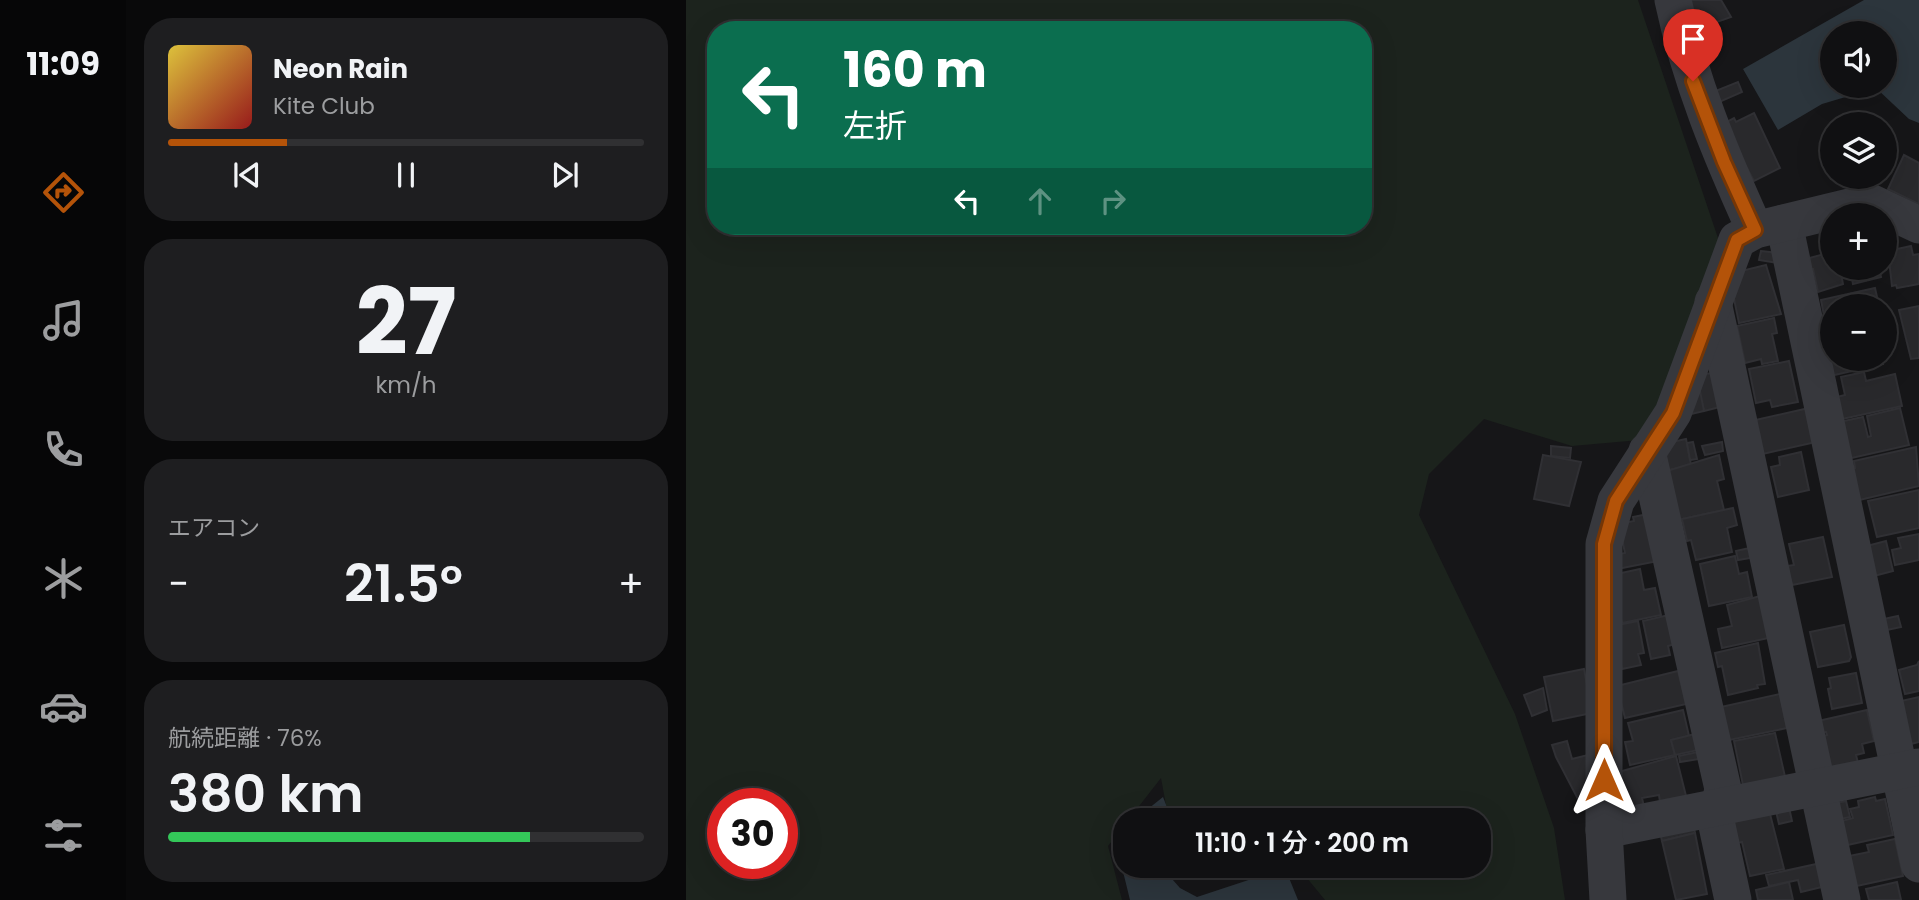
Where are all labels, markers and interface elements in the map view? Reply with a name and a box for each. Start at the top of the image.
pin [1663,9,1723,81]
icon: arrive [1674,20,1712,58]
map controls [1820,21,1897,371]
button: sound [1820,21,1897,98]
text: 160 m [843,36,987,104]
text: 11:09 [26,41,100,86]
icon: left [728,49,819,140]
text: Neon Rain [273,51,408,87]
text: Kite Club [273,90,375,122]
text: 左折 [843,103,907,148]
button: layers [1820,112,1897,189]
icon: previous [228,156,266,194]
icon: pause [387,156,425,194]
icon: next [546,156,584,194]
icon: directions [39,168,88,217]
icon: left [948,182,986,220]
icon: ahead [1021,182,1059,220]
icon: right [1094,182,1132,220]
button: + [1820,203,1897,280]
text: 27 [356,258,456,386]
button: − [1820,294,1897,371]
icon: music [39,296,88,345]
text: km/h [375,369,437,401]
icon: phone [39,425,88,474]
text: エアコン [168,512,260,544]
text: 21.5° [344,547,463,620]
icon: climate [39,554,88,603]
text: − [168,557,189,610]
text: + [618,557,644,610]
icon: car [39,682,88,731]
text: 航続距離 · 76% [168,722,322,754]
position arrow [1567,743,1641,817]
text: 380 km [168,757,363,830]
speed limit sign: 30 [707,788,798,879]
icon: filters [39,811,88,860]
text: 11:10 · 1 分 · 200 m [1195,825,1409,861]

